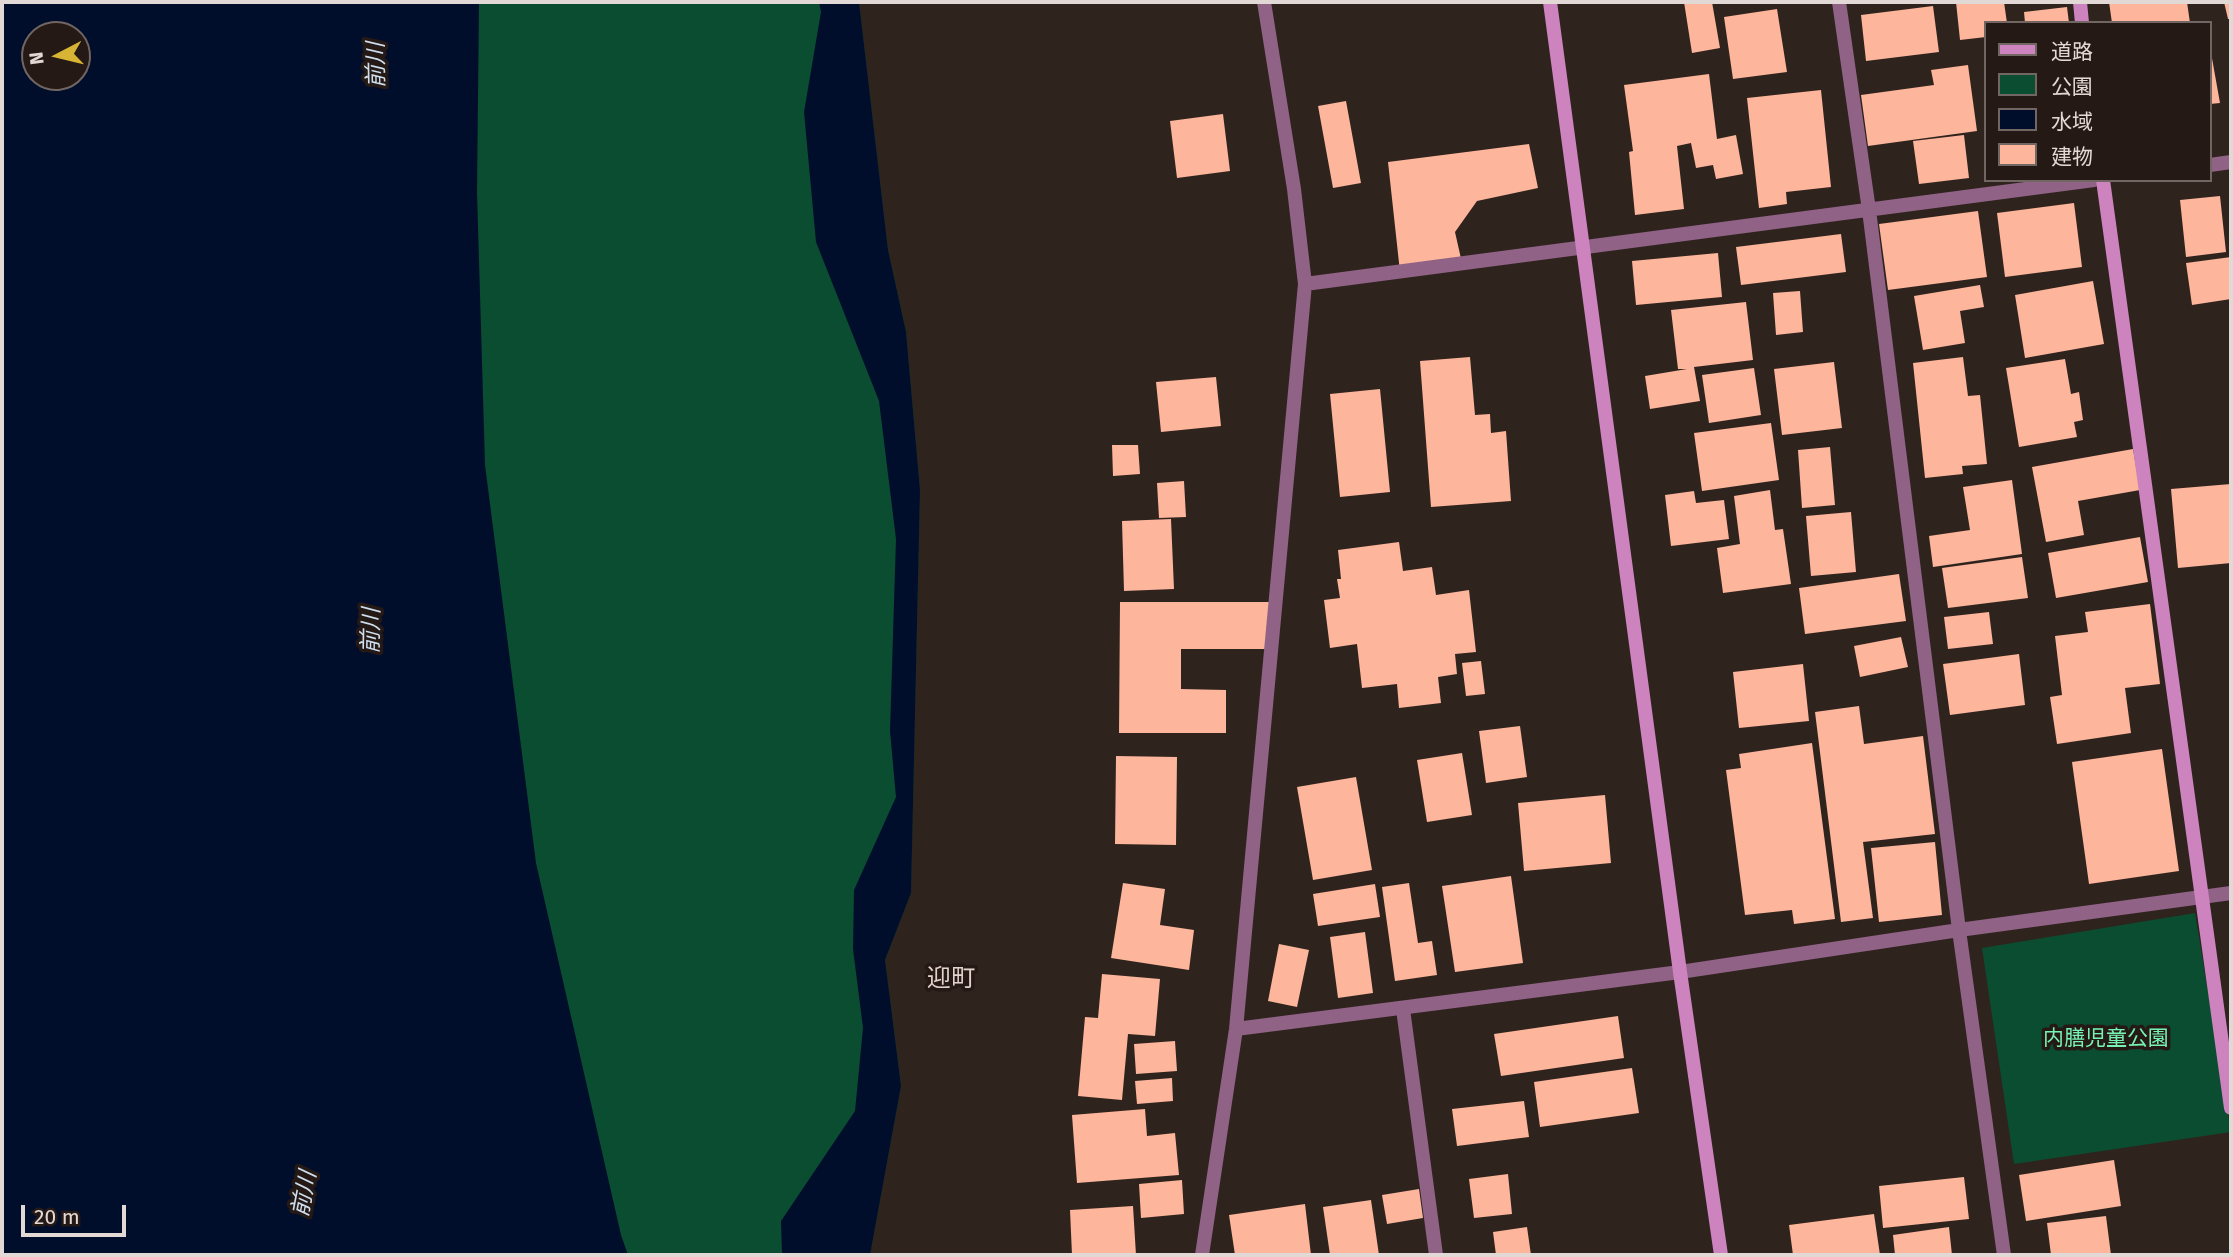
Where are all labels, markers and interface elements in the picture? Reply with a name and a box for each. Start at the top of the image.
north arrow [21,21,91,91]
legend [1984,21,2212,182]
text: 道路 [2051,39,2093,65]
water label: 前川 [363,42,391,88]
text: N [24,51,49,66]
text: 公園 [2051,74,2093,100]
text: 水域 [2051,109,2093,135]
text: 建物 [2051,144,2093,170]
water label: 前川 [358,608,386,654]
district label: 迎町 [927,965,975,993]
park label: 内膳児童公園 [2043,1026,2169,1052]
water label: 前川 [287,1169,323,1219]
scale bar [24,1190,130,1234]
text: 20 m [34,1204,80,1230]

